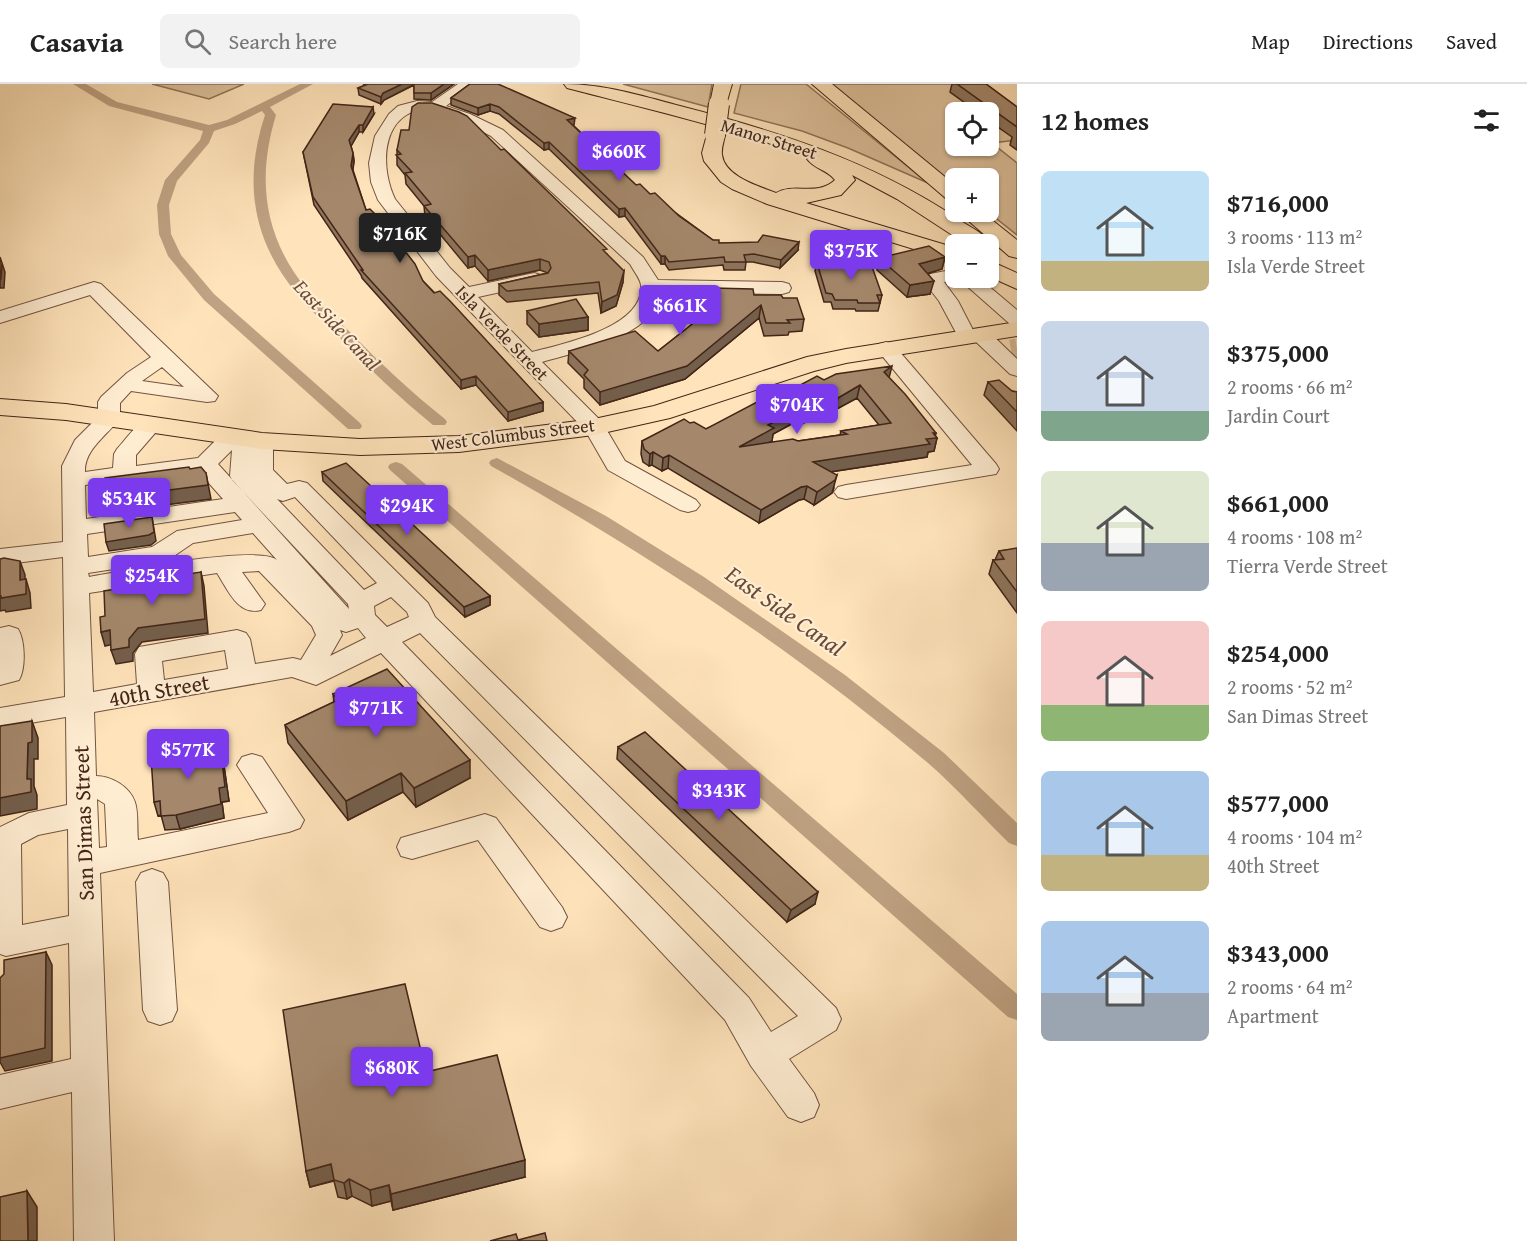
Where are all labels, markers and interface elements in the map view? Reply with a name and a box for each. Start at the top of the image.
search box [160,14,580,68]
text: Casavia [30,21,124,62]
icon: search [181,25,214,58]
text: Search here [229,25,337,57]
text: Map [1251,26,1290,57]
text: Directions [1323,26,1413,57]
text: Saved [1446,26,1497,57]
text: 12 homes [1041,101,1149,140]
map controls [945,102,999,288]
button: locate [945,102,999,156]
icon: filters [1470,104,1503,137]
street label: Manor Street [718,111,821,166]
pin: $660K [577,131,661,182]
text: $660K [592,136,646,165]
button: + [945,168,999,222]
text: $716,000 [1227,183,1329,222]
icon: home [1089,195,1161,267]
pin: $716K [358,213,442,264]
text: $716K [373,218,427,247]
text: 3 rooms · 113 m² [1227,222,1362,251]
pin: $375K [809,230,893,281]
button: − [945,234,999,288]
text: $375K [824,235,878,264]
text: Isla Verde Street [1227,251,1365,280]
water label: East Side Canal [287,272,387,377]
street label: Isla Verde Street [450,279,556,387]
pin: $661K [638,285,722,336]
text: $661K [653,290,707,319]
text: $375,000 [1227,333,1329,372]
icon: home [1089,345,1161,417]
text: 2 rooms · 66 m² [1227,372,1353,401]
pin: $704K [755,384,839,435]
text: $704K [770,389,824,418]
text: Jardin Court [1227,401,1330,430]
street label: West Columbus Street [430,411,597,458]
pin: $534K [87,478,171,529]
text: $534K [102,483,156,512]
text: $661,000 [1227,483,1329,522]
pin: $294K [365,485,449,536]
text: $294K [380,490,434,519]
icon: home [1089,495,1161,567]
text: 4 rooms · 108 m² [1227,522,1362,551]
text: Tierra Verde Street [1227,551,1388,580]
pin: $254K [110,555,194,606]
water label: East Side Canal [718,556,852,665]
text: $254K [125,560,179,589]
text: $254,000 [1227,633,1329,672]
icon: home [1089,645,1161,717]
street label: 40th Street [106,665,212,715]
text: 2 rooms · 52 m² [1227,672,1353,701]
pin: $771K [334,687,418,738]
text: $771K [349,692,403,721]
text: San Dimas Street [1227,701,1368,730]
pin: $577K [146,729,230,780]
text: $577K [161,734,215,763]
street label: San Dimas Street [64,745,102,901]
pin: $343K [677,770,761,821]
text: $343K [692,775,746,804]
text: $577,000 [1227,783,1329,822]
icon: home [1089,795,1161,867]
text: 4 rooms · 104 m² [1227,822,1362,851]
text: 40th Street [1227,851,1320,880]
text: $343,000 [1227,933,1329,972]
icon: home [1089,945,1161,1017]
text: 2 rooms · 64 m² [1227,972,1353,1001]
text: Apartment [1227,1001,1319,1030]
pin: $680K [350,1047,434,1098]
text: $680K [365,1052,419,1081]

